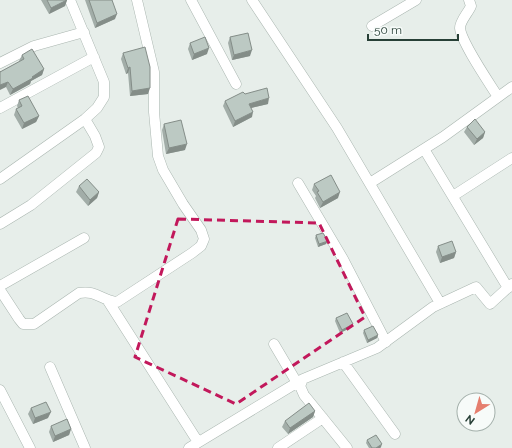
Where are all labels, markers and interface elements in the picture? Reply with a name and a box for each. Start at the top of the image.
scale bar [368,16,458,42]
text: 50 m [374,23,402,37]
north arrow [456,392,496,432]
text: N [463,412,478,427]

